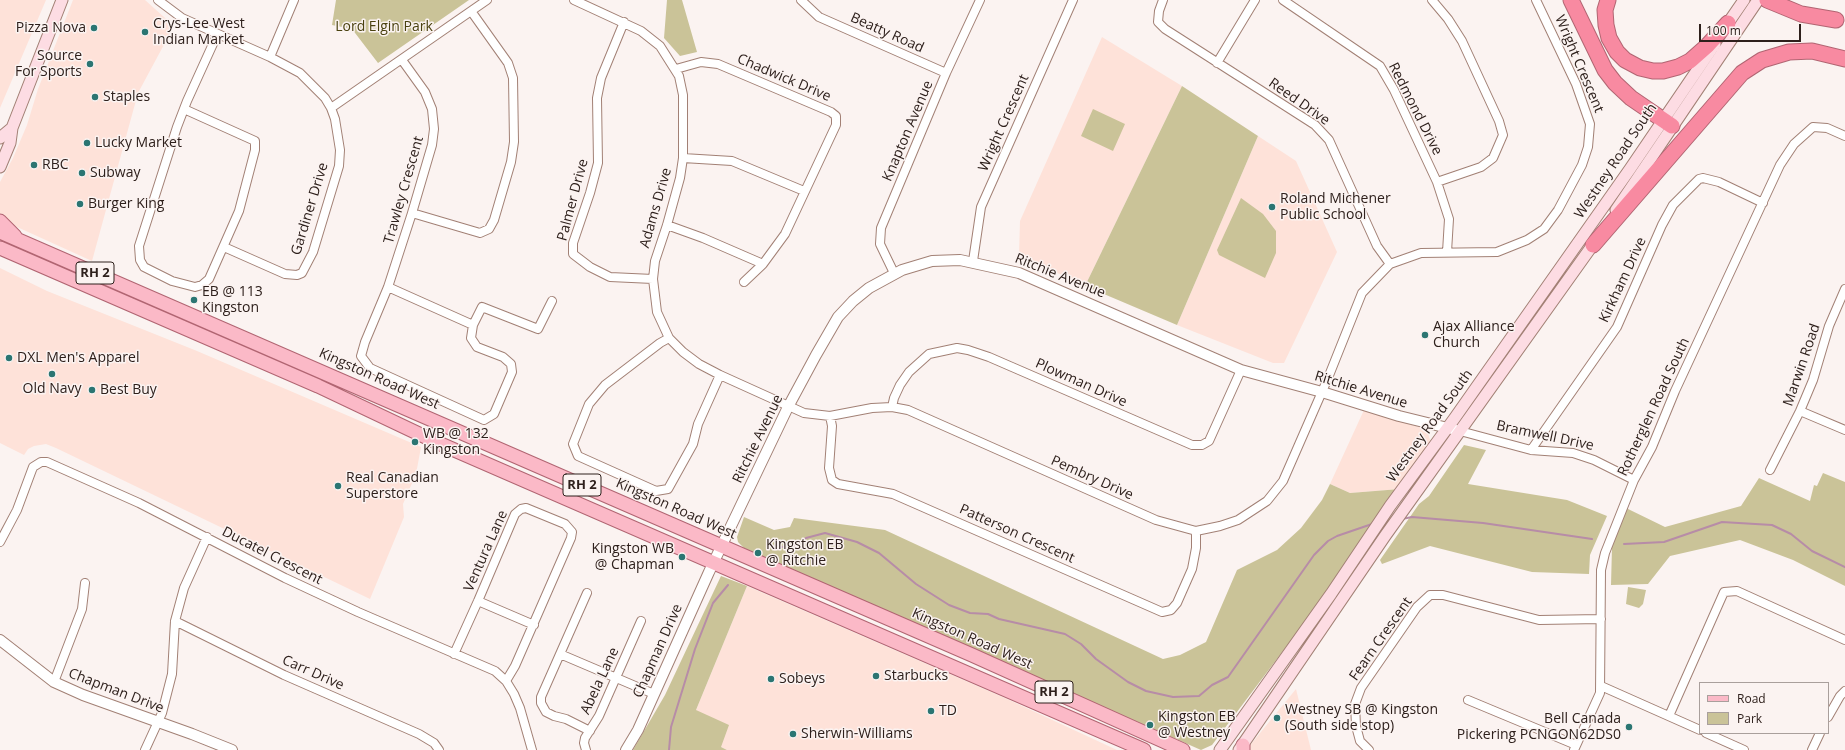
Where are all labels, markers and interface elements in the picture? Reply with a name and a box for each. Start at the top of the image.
street label: Beatty Road [848,9,926,57]
street label: Wright Crescent [1551,13,1607,115]
place label: Crys-Lee West Indian Market [153,16,245,48]
scale bar [1701,16,1803,42]
park label: Lord Elgin Park [335,19,433,35]
place label: Pizza Nova [16,20,86,36]
text: 100 m [1706,22,1741,39]
marker: Pizza Nova [89,23,99,33]
marker: Crys-Lee West Indian Market [140,27,150,37]
place label: Source For Sports [15,48,82,80]
street label: Chadwick Drive [735,51,833,105]
marker: Source For Sports [85,59,95,69]
street label: Redmond Drive [1384,60,1446,158]
street label: Wright Crescent [975,72,1033,174]
street label: Reed Drive [1265,75,1333,129]
street label: Knapton Avenue [879,78,937,184]
place label: Staples [103,89,150,105]
marker: Staples [90,92,100,102]
street label: Westney Road South [1571,100,1661,222]
street label: Trawley Crescent [381,134,427,246]
place label: Lucky Market [95,135,182,151]
marker: Lucky Market [82,138,92,148]
place label: RBC [42,157,69,173]
street label: Palmer Drive [554,157,592,243]
marker: RBC [29,160,39,170]
street label: Gardiner Drive [288,161,332,257]
place label: Subway [90,165,140,181]
street label: Adams Drive [637,166,675,250]
marker: Subway [77,168,87,178]
place label: Roland Michener Public School [1280,191,1391,224]
place label: Burger King [88,196,164,212]
marker: Burger King [75,199,85,209]
marker: Roland Michener Public School [1267,202,1277,212]
street label: Kirkham Drive [1596,235,1650,325]
street label: Ritchie Avenue [1012,250,1108,302]
road number: RH 2 [76,262,114,284]
place label: EB @ 113 Kingston [202,284,263,316]
marker: EB @ 113 Kingston [189,295,199,305]
place label: Ajax Alliance Church [1433,319,1515,352]
street label: Marwin Road [1780,322,1824,408]
marker: Ajax Alliance Church [1420,330,1430,340]
street label: Rotherglen Road South [1615,335,1693,479]
street label: Kingston Road West [316,345,442,413]
place label: DXL Men's Apparel [17,350,139,366]
marker: DXL Men's Apparel [4,353,14,363]
street label: Plowman Drive [1033,355,1129,411]
street label: Westney Road South [1384,367,1476,485]
street label: Ritchie Avenue [1313,368,1409,412]
marker: Old Navy [47,369,57,379]
place label: Old Navy [23,381,81,397]
place label: Best Buy [100,382,157,398]
marker: Best Buy [87,385,97,395]
street label: Ritchie Avenue [729,392,787,486]
street label: Bramwell Drive [1495,417,1595,455]
place label: WB @ 132 Kingston [423,426,489,458]
marker: WB @ 132 Kingston [410,437,420,447]
street label: Pembry Drive [1048,452,1136,504]
place label: Real Canadian Superstore [346,470,439,502]
road number: RH 2 [563,474,601,496]
street label: Kingston Road West [613,475,739,543]
marker: Real Canadian Superstore [333,481,343,491]
street label: Patterson Crescent [957,501,1077,567]
street label: Ventura Lane [461,508,511,594]
street label: Ducatel Crescent [219,523,325,589]
place label: Kingston EB @ Ritchie [766,537,843,570]
place label: Kingston WB @ Chapman [591,541,674,574]
marker: Kingston EB @ Ritchie [753,548,763,558]
marker: Kingston WB @ Chapman [677,552,687,562]
street label: Fearn Crescent [1346,594,1416,684]
street label: Chapman Drive [630,601,686,701]
street label: Kingston Road West [909,605,1035,673]
street label: Abela Lane [577,645,623,717]
street label: Carr Drive [279,652,347,694]
street label: Chapman Drive [66,665,166,717]
place label: Starbucks [884,668,948,684]
place label: Sobeys [779,671,825,687]
marker: Starbucks [871,671,881,681]
marker: Sobeys [766,674,776,684]
road number: RH 2 [1035,681,1073,703]
legend [1699,682,1829,734]
text: Road [1737,690,1766,707]
place label: Westney SB @ Kingston (South side stop) [1285,702,1438,734]
place label: TD [939,703,957,719]
marker: TD [926,706,936,716]
place label: Kingston EB @ Westney [1158,709,1235,742]
text: Park [1737,710,1762,727]
place label: Bell Canada Pickering PCNGON62DS0 [1457,711,1621,744]
marker: Westney SB @ Kingston (South side stop) [1272,713,1282,723]
marker: Kingston EB @ Westney [1145,720,1155,730]
marker: Bell Canada Pickering PCNGON62DS0 [1624,722,1634,732]
place label: Sherwin-Williams [801,726,913,742]
marker: Sherwin-Williams [788,729,798,739]

